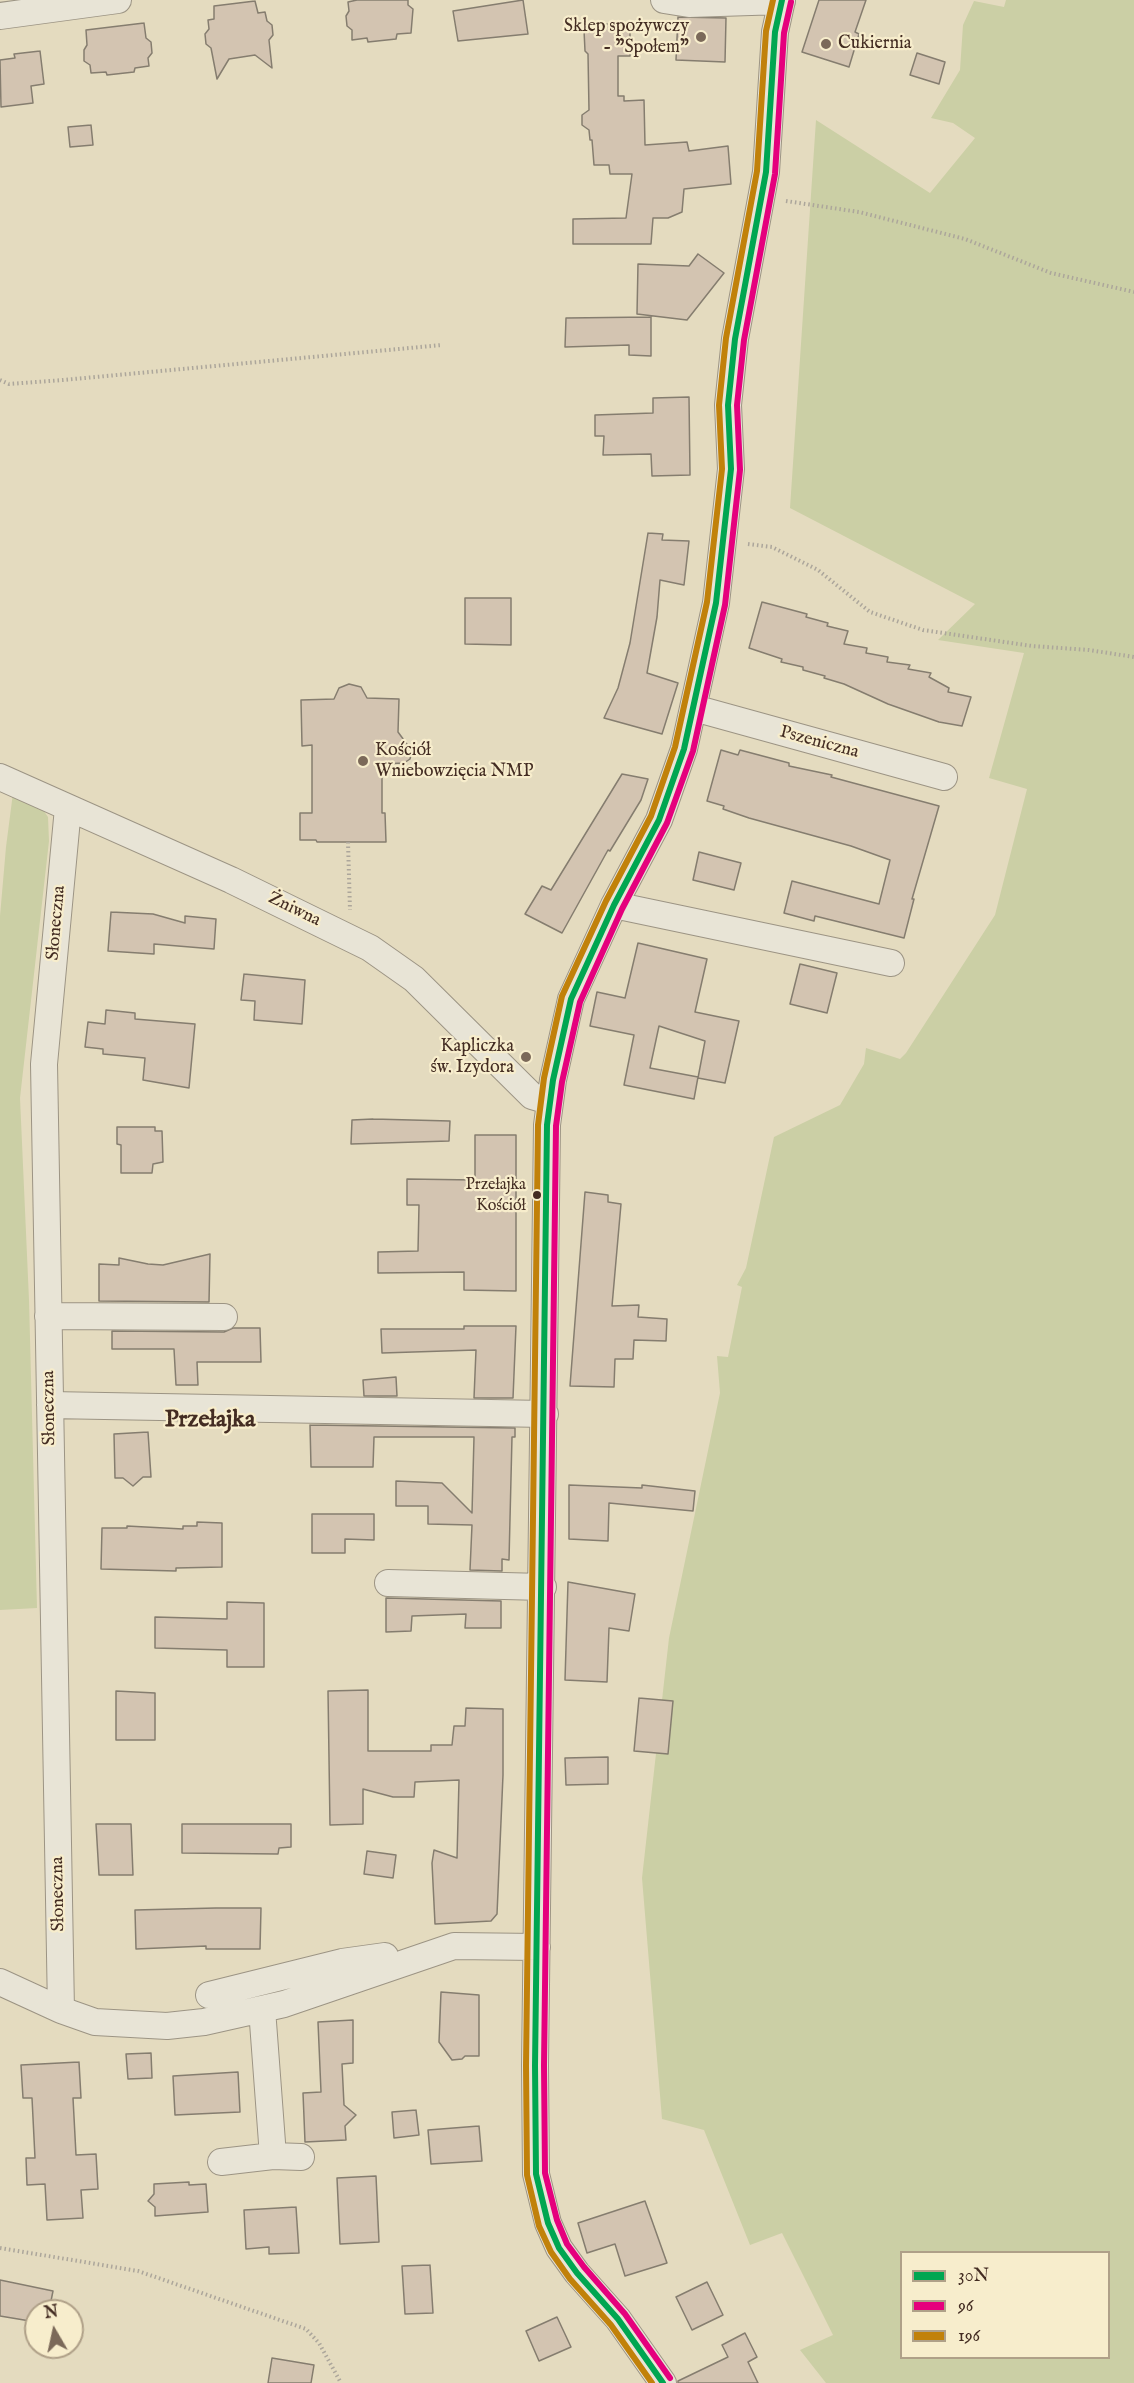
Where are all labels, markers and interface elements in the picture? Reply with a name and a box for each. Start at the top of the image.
place label: Sklep spożywczy - "Społem" [564,16,689,58]
marker: Sklep spożywczy - "Społem" [694,30,708,44]
place label: Cukiernia [838,33,912,55]
marker: Cukiernia [819,37,833,51]
street label: Pszeniczna [777,722,861,764]
place label: Kościół Wniebowzięcia NMP [375,740,533,783]
marker: Kościół Wniebowzięcia NMP [356,754,370,768]
street label: Słoneczna [43,885,71,961]
street label: Żniwna [264,888,324,932]
place label: Kapliczka św. Izydora [430,1036,514,1078]
marker: Kapliczka św. Izydora [519,1050,533,1064]
place label: Przełajka Kościół [466,1176,526,1214]
marker: Przełajka Kościół [531,1189,543,1201]
street label: Słoneczna [39,1370,61,1446]
district label: Przełajka [165,1407,255,1435]
street label: Słoneczna [48,1856,70,1932]
legend [900,2251,1110,2359]
text: 30N [958,2265,989,2288]
text: 96 [958,2295,973,2318]
north arrow [24,2299,84,2359]
text: N [43,2302,60,2324]
text: 196 [958,2325,980,2348]

